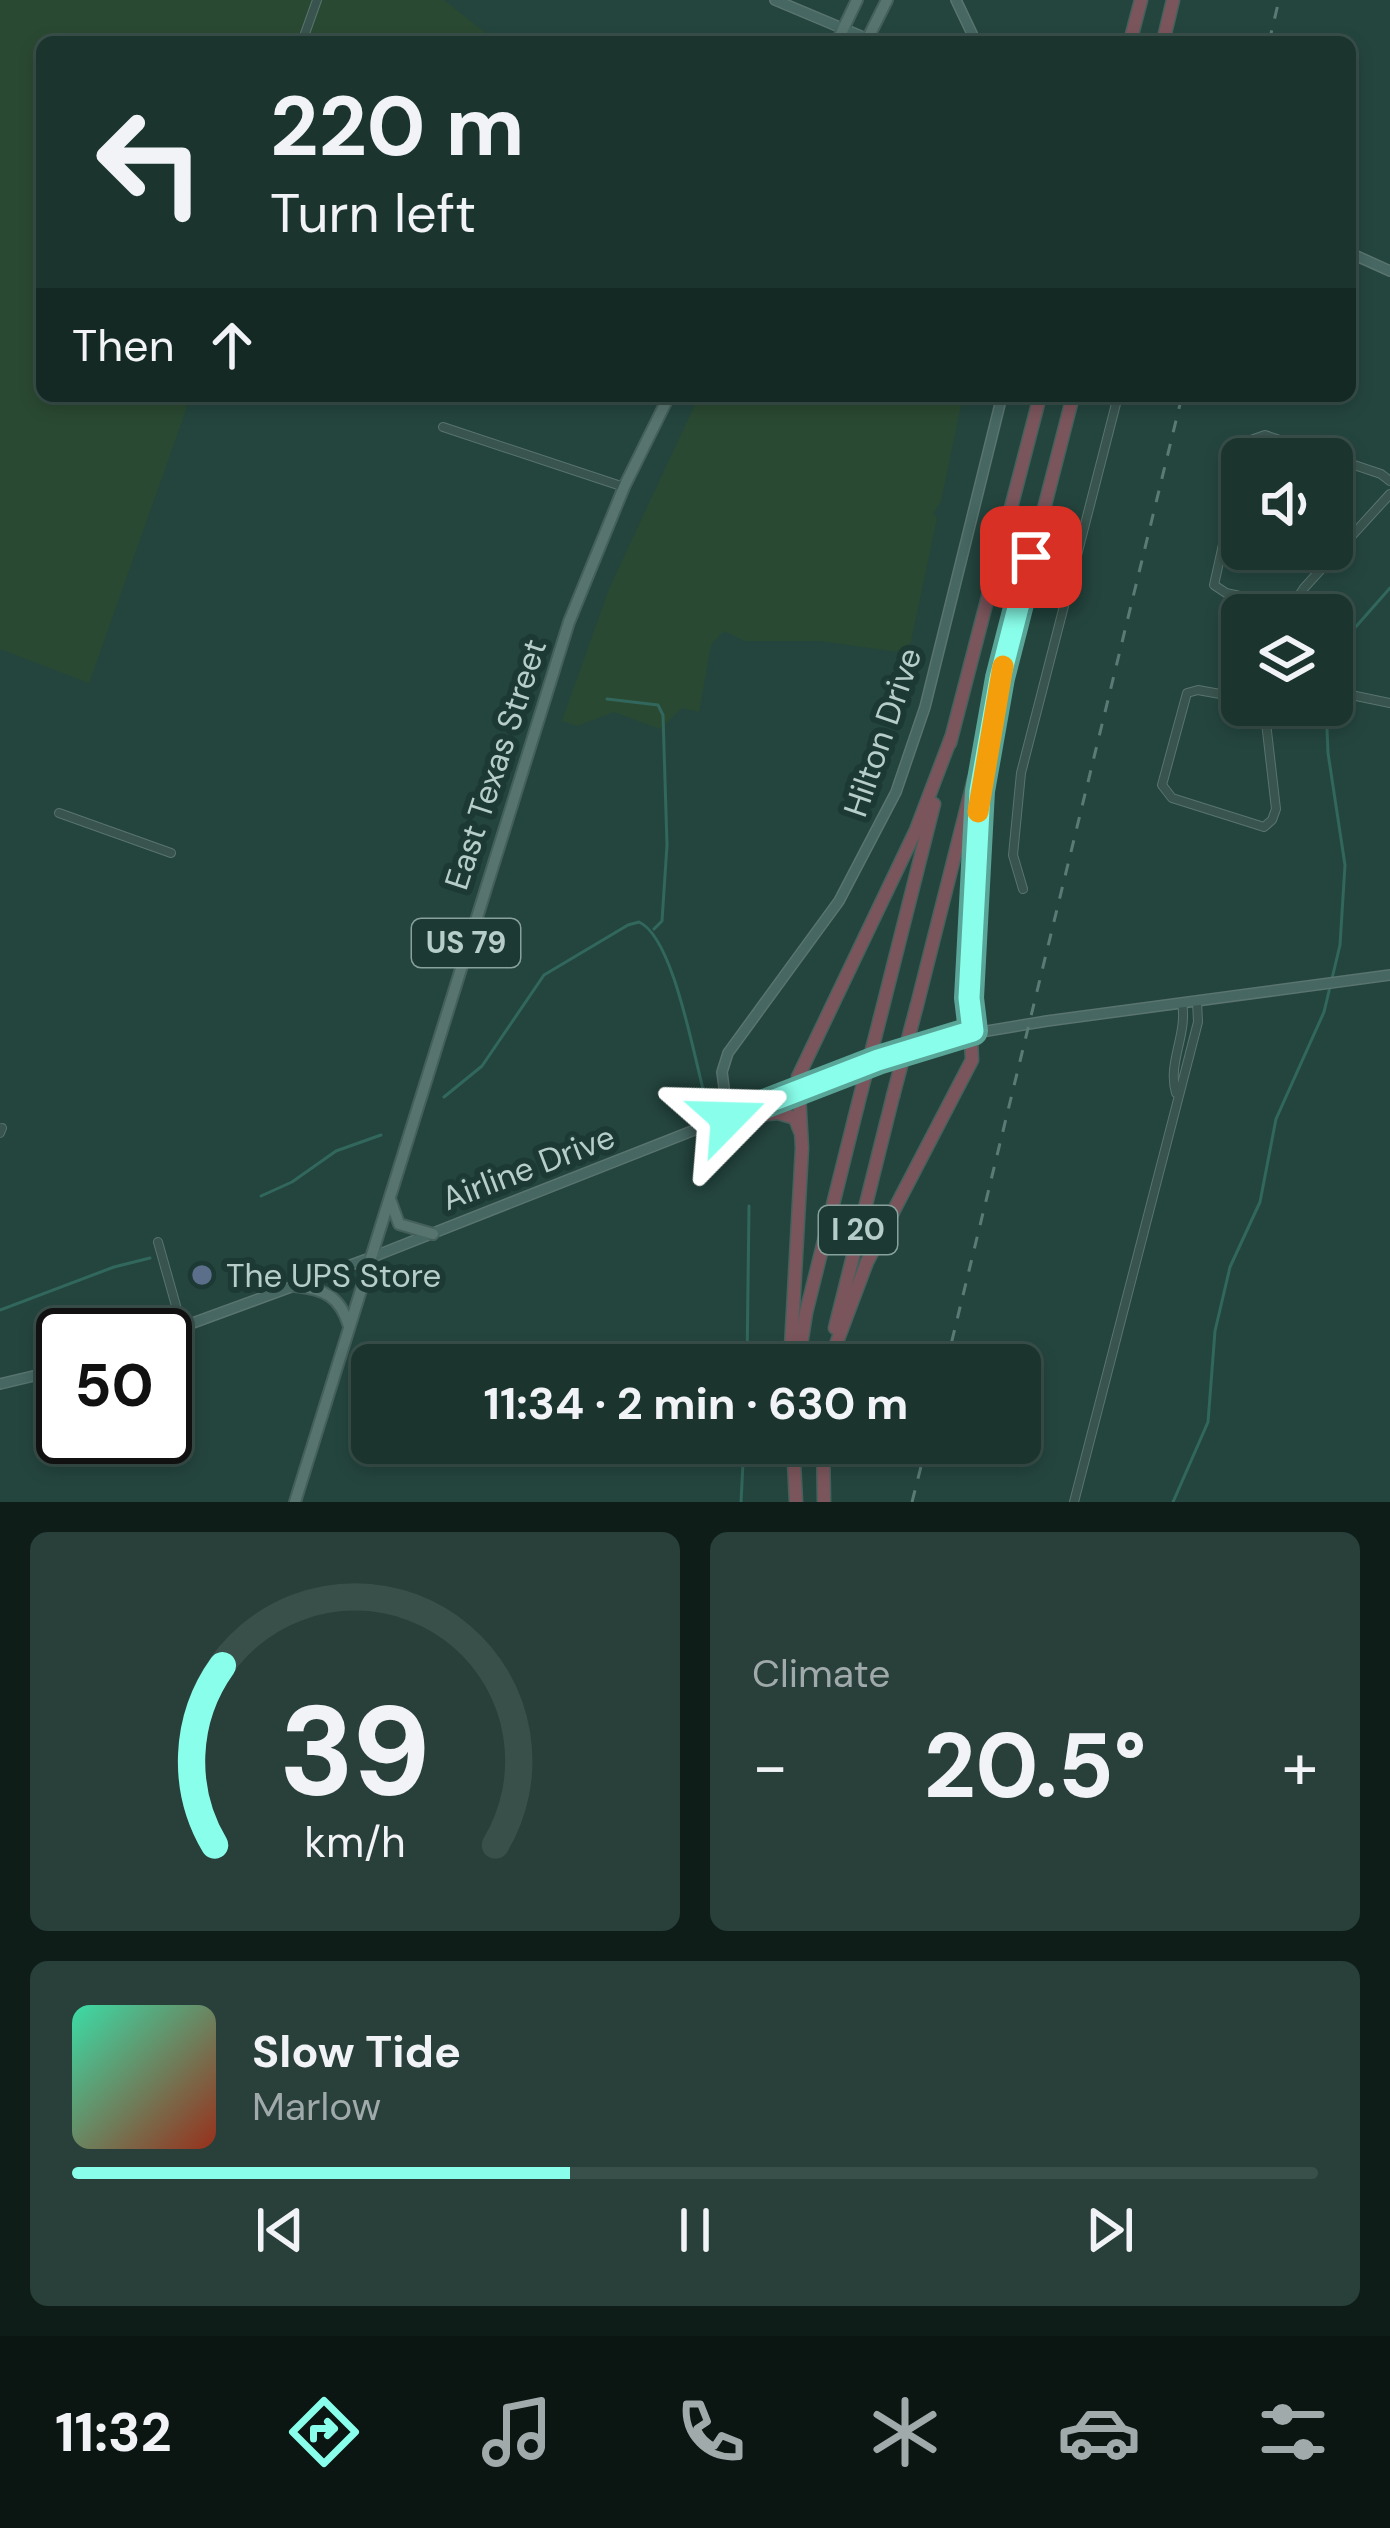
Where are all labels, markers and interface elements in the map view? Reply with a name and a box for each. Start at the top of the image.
text: 220 m [270,72,525,181]
icon: left [72,84,228,240]
text: Turn left [270,178,476,249]
icon: ahead [199,312,265,378]
text: Then [72,316,175,375]
map controls [1221,438,1353,726]
button: sound [1221,438,1353,570]
pin [980,506,1082,608]
icon: arrive [998,524,1064,590]
button: layers [1221,594,1353,726]
street label: East Texas Street [435,634,556,895]
street label: Hilton Drive [834,642,931,822]
road number: US 79 [412,919,520,967]
position arrow [665,1055,791,1181]
street label: Airline Drive [436,1115,621,1220]
road number: I 20 [819,1206,897,1254]
place label: The UPS Store [226,1254,441,1297]
marker: The UPS Store [189,1262,215,1288]
speed limit sign: 50 [36,1308,192,1464]
text: 11:34 · 2 min · 630 m [484,1374,908,1433]
text: Climate [752,1648,890,1699]
text: 39 [279,1670,431,1833]
text: 20.5° [924,1708,1146,1825]
text: − [752,1724,788,1809]
text: + [1282,1724,1318,1809]
text: km/h [304,1813,406,1869]
text: Slow Tide [252,2022,461,2081]
text: Marlow [252,2081,381,2132]
icon: previous [247,2197,313,2263]
icon: pause [662,2197,728,2263]
icon: next [1077,2197,1143,2263]
icon: directions [282,2390,366,2474]
icon: music [475,2390,559,2474]
icon: phone [669,2390,753,2474]
icon: climate [863,2390,947,2474]
icon: car [1057,2390,1141,2474]
icon: filters [1251,2390,1335,2474]
text: 11:32 [55,2397,172,2468]

